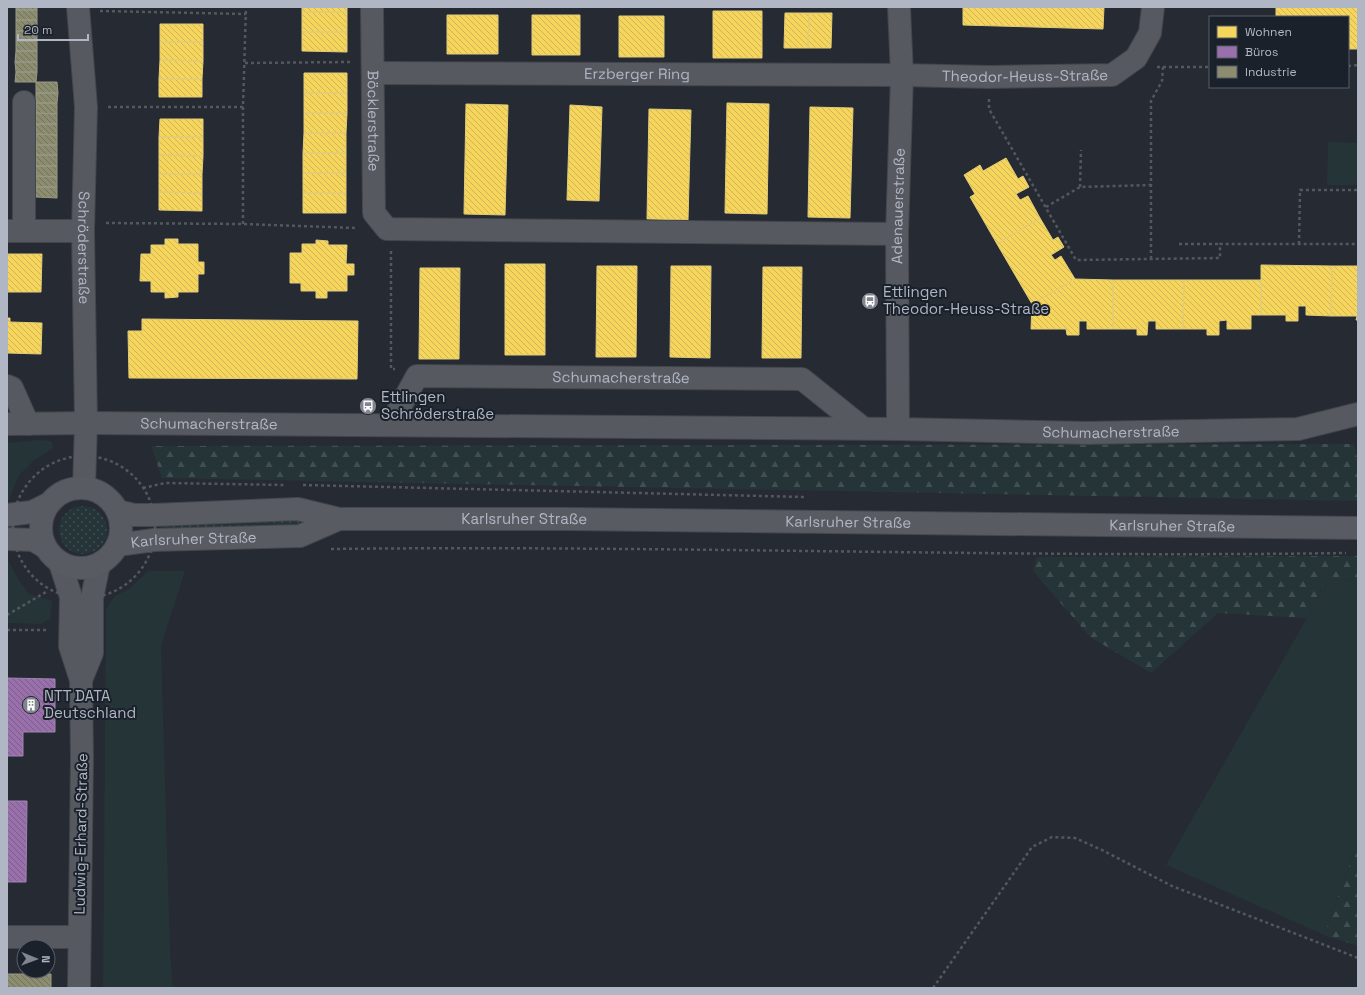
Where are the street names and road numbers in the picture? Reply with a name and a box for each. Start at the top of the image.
street label: Erzberger Ring [584,64,690,83]
street label: Theodor-Heuss-Straße [942,65,1108,86]
street label: Böcklerstraße [364,70,384,172]
street label: Adenauerstraße [887,147,909,264]
street label: Schröderstraße [74,191,94,304]
street label: Schumacherstraße [552,367,690,387]
street label: Schumacherstraße [140,413,278,433]
street label: Schumacherstraße [1042,421,1180,442]
street label: Karlsruher Straße [461,509,587,528]
street label: Karlsruher Straße [785,511,911,532]
street label: Karlsruher Straße [1109,515,1235,536]
street label: Karlsruher Straße [130,527,257,552]
street label: Ludwig-Erhard-Straße [70,753,91,915]

